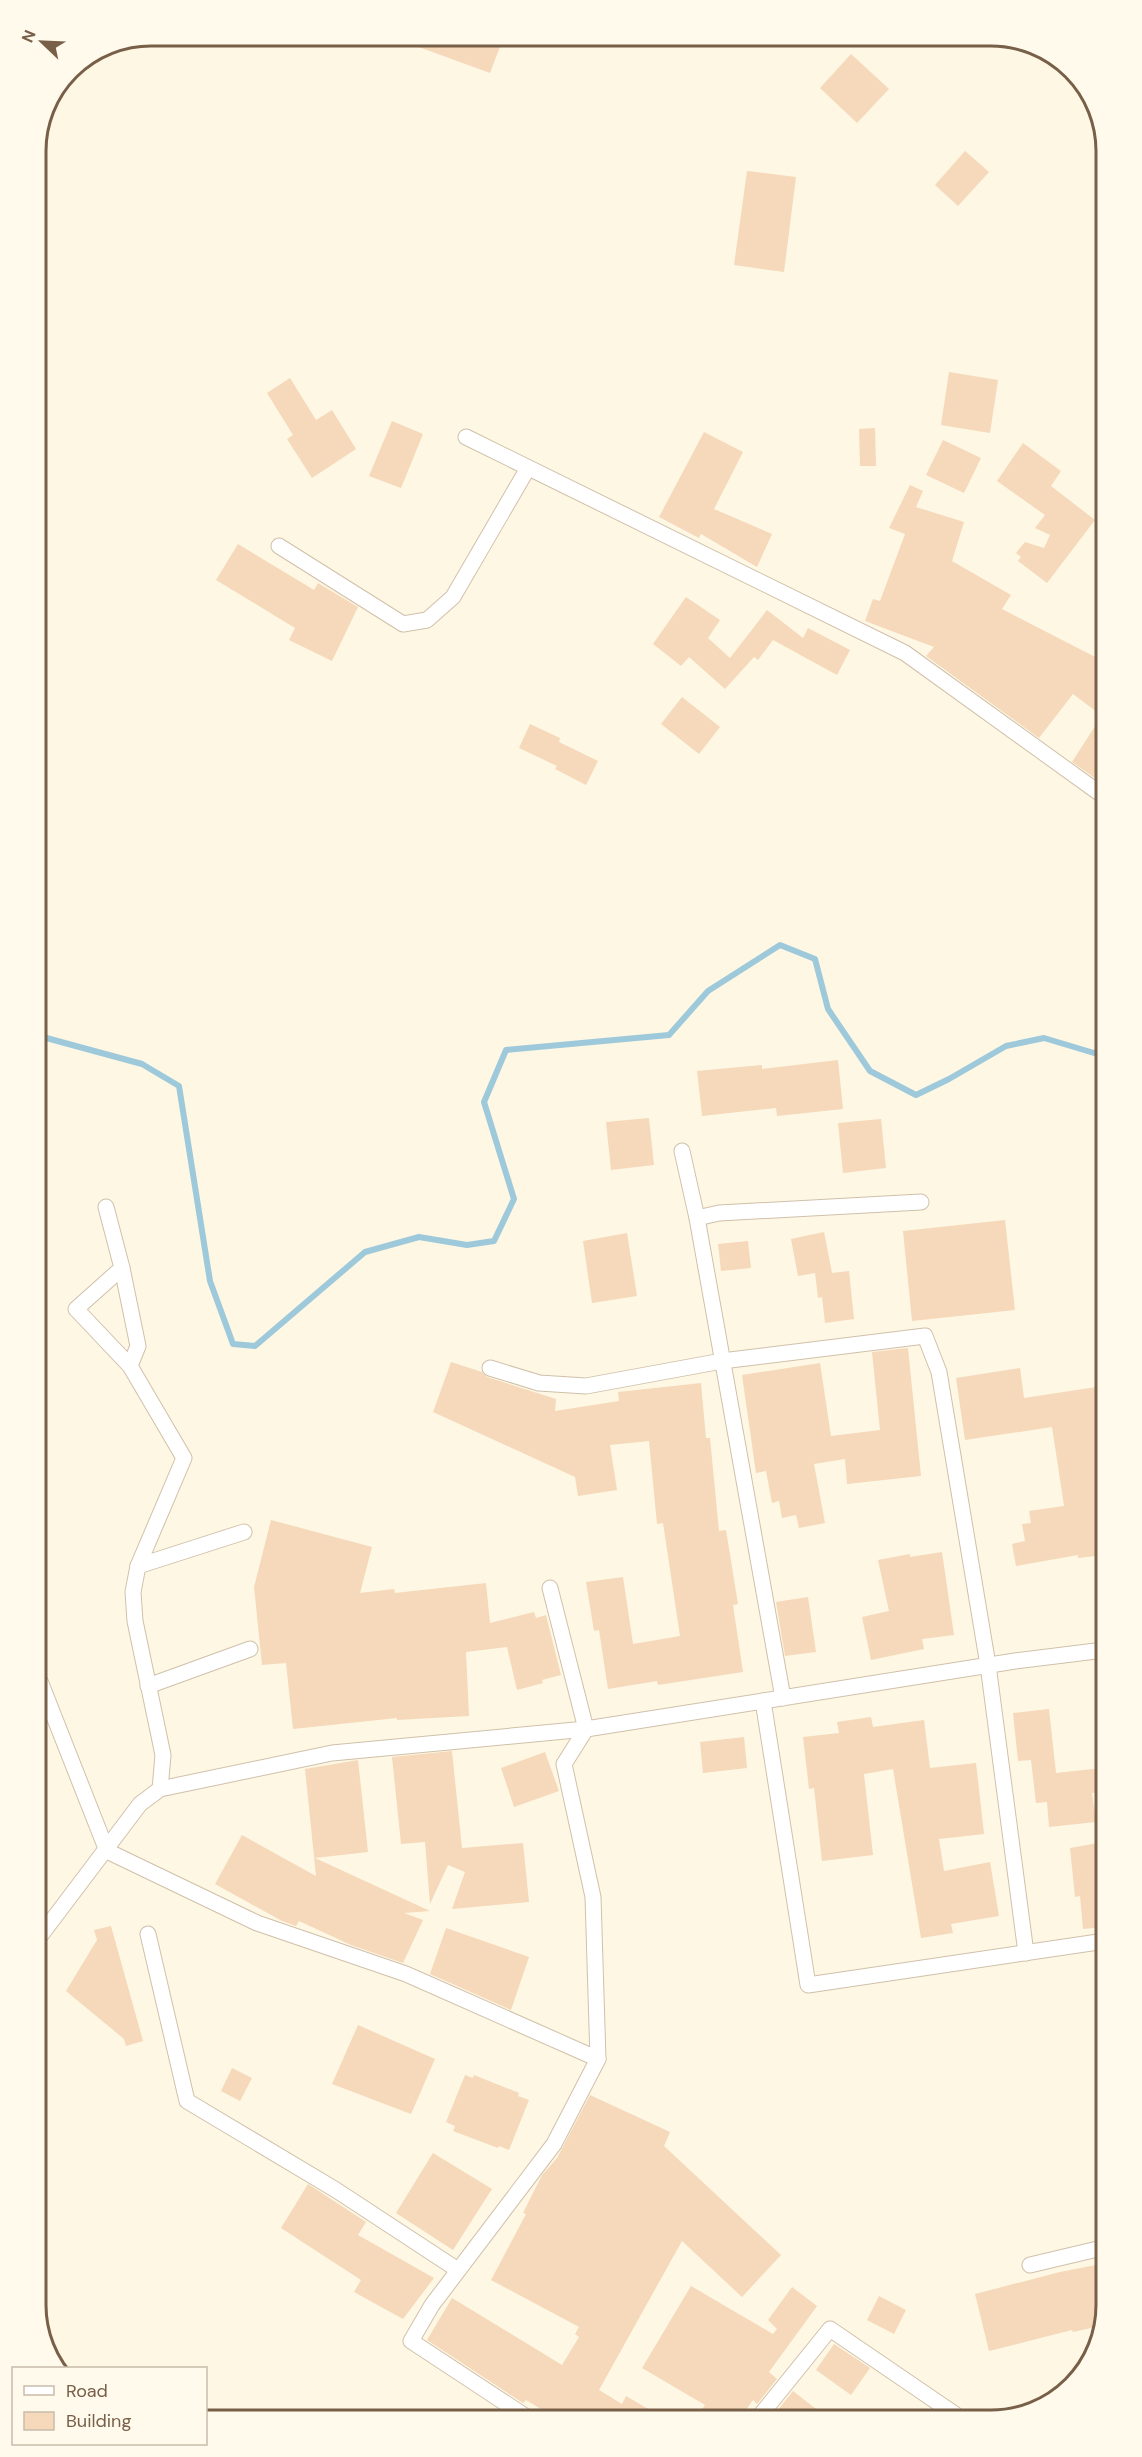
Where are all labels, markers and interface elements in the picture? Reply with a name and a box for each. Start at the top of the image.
north arrow [12,12,72,72]
text: N [17,27,41,46]
legend [12,2367,207,2445]
text: Road [66,2379,108,2403]
text: Building [66,2409,131,2433]

